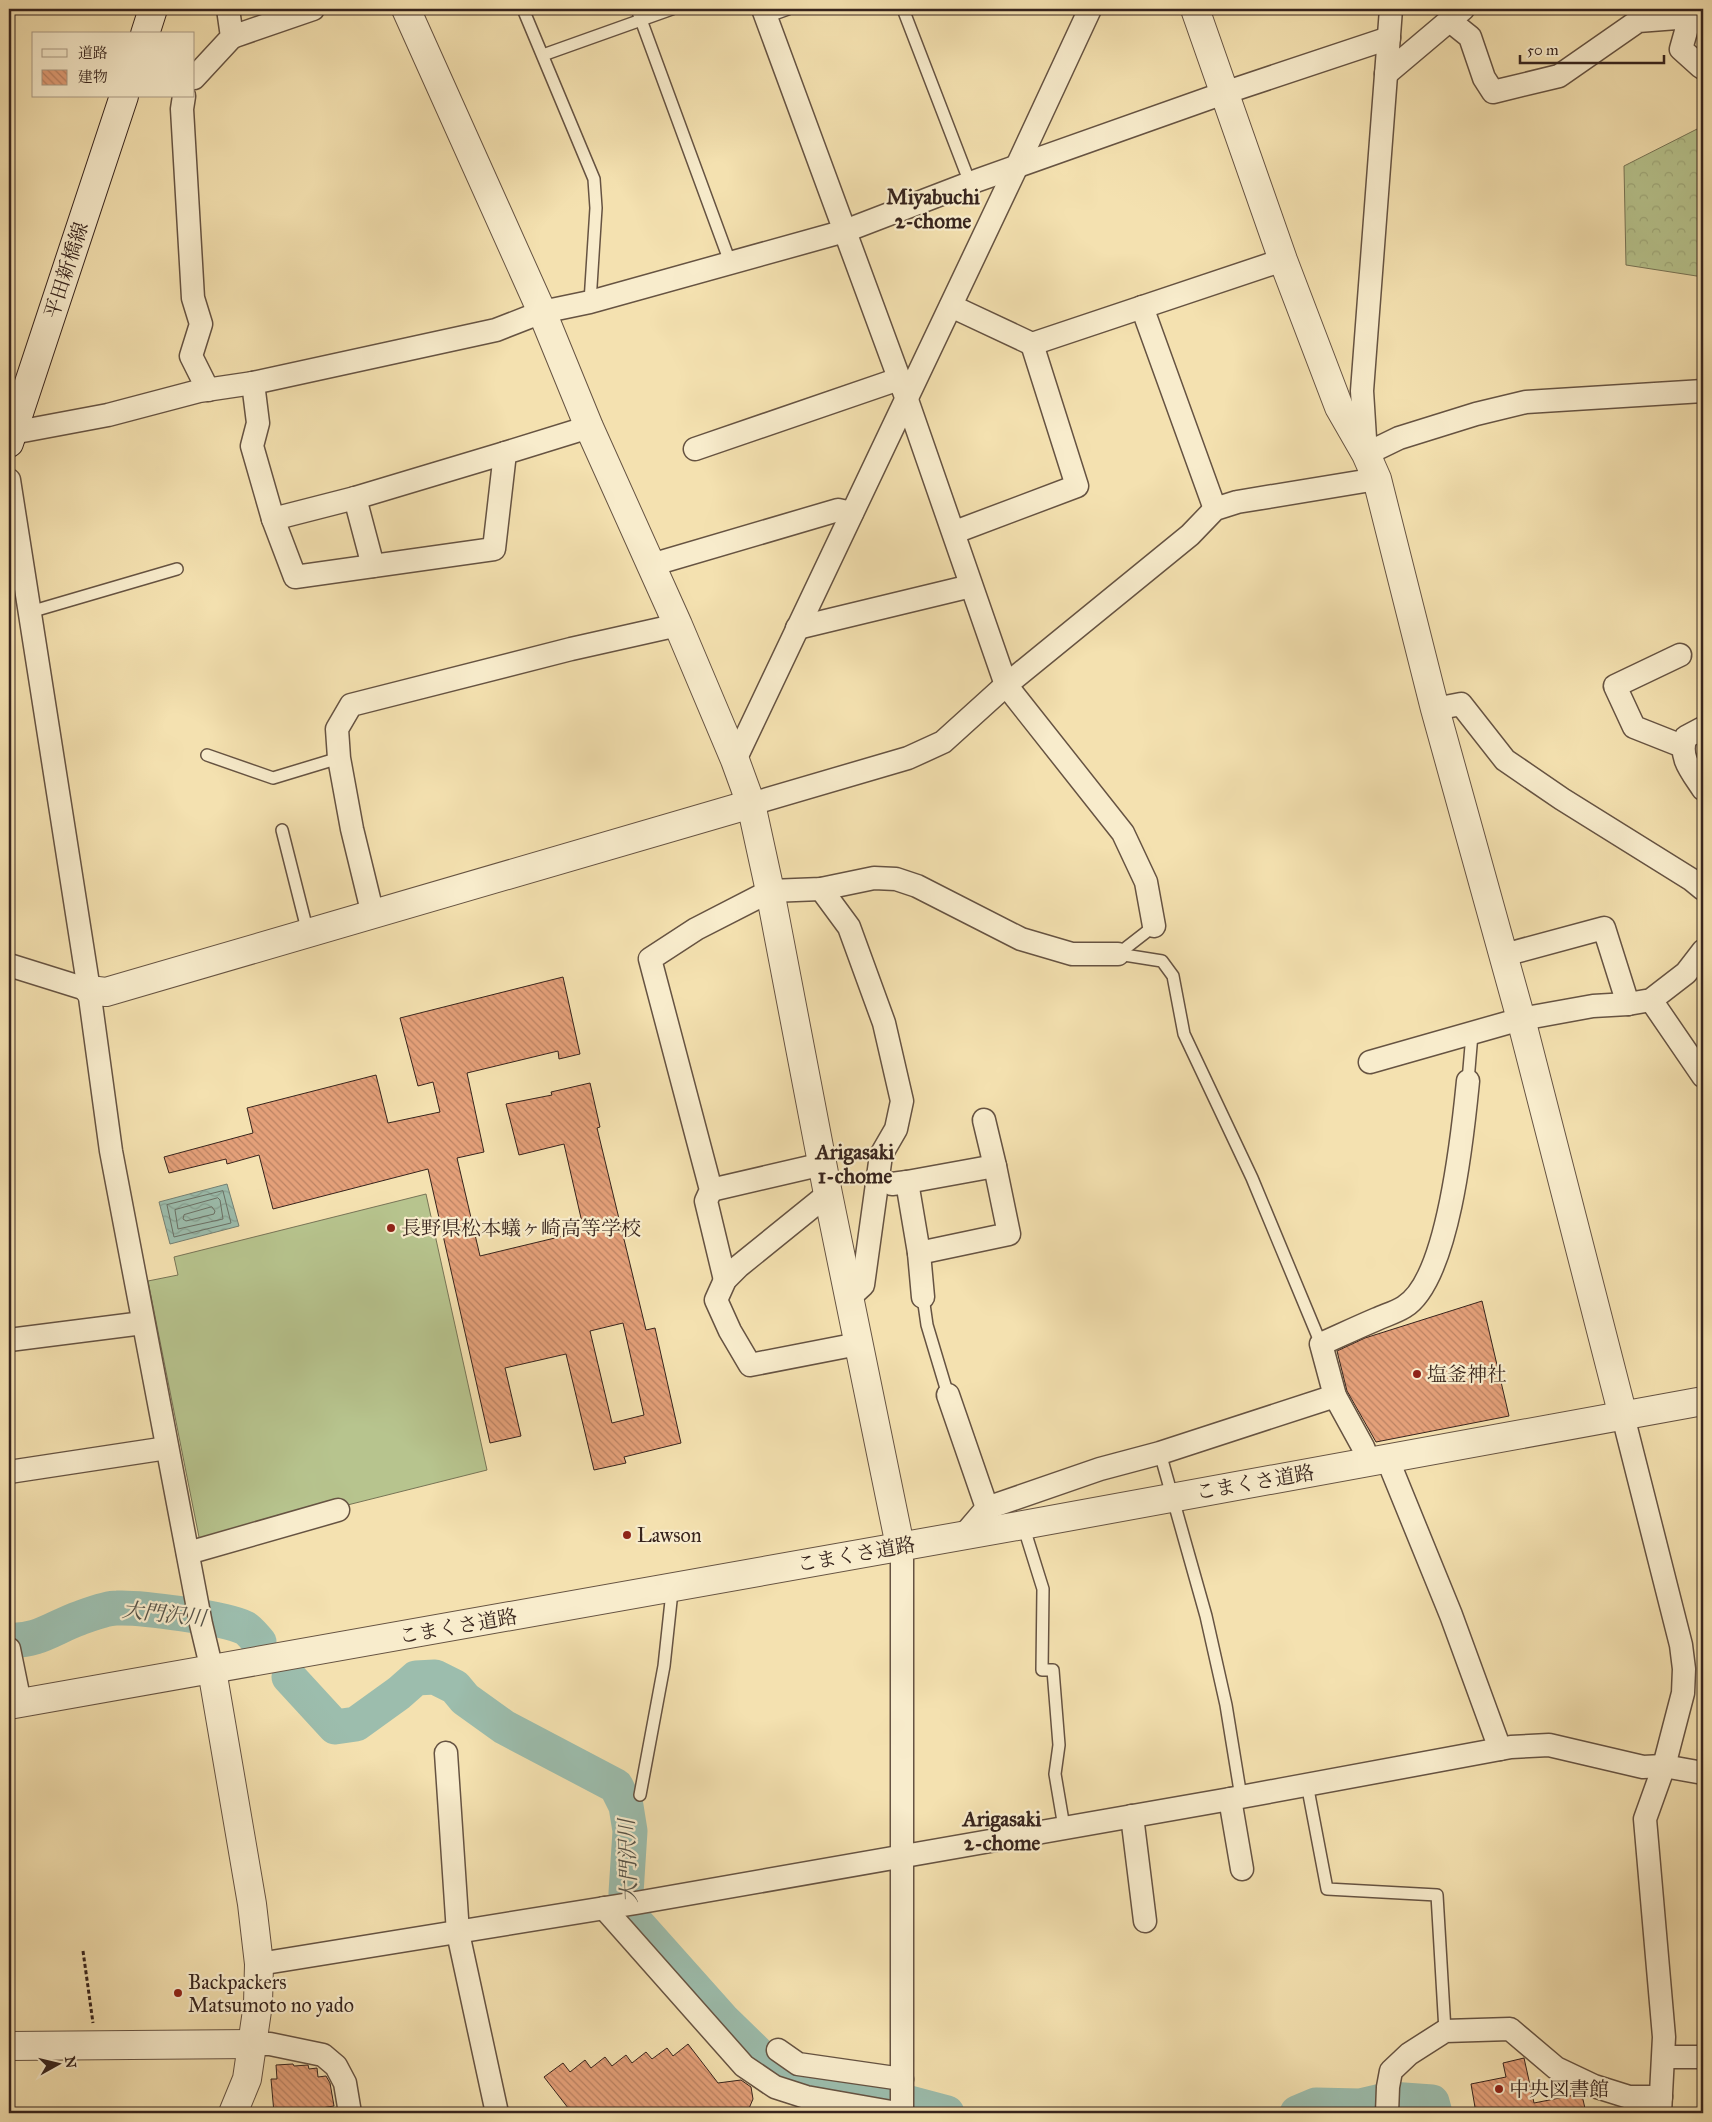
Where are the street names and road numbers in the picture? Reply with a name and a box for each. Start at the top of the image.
street label: 平田新橋線 [39,219,93,321]
street label: こまくさ道路 [1194,1460,1316,1504]
street label: こまくさ道路 [795,1532,917,1576]
street label: こまくさ道路 [397,1604,519,1648]

